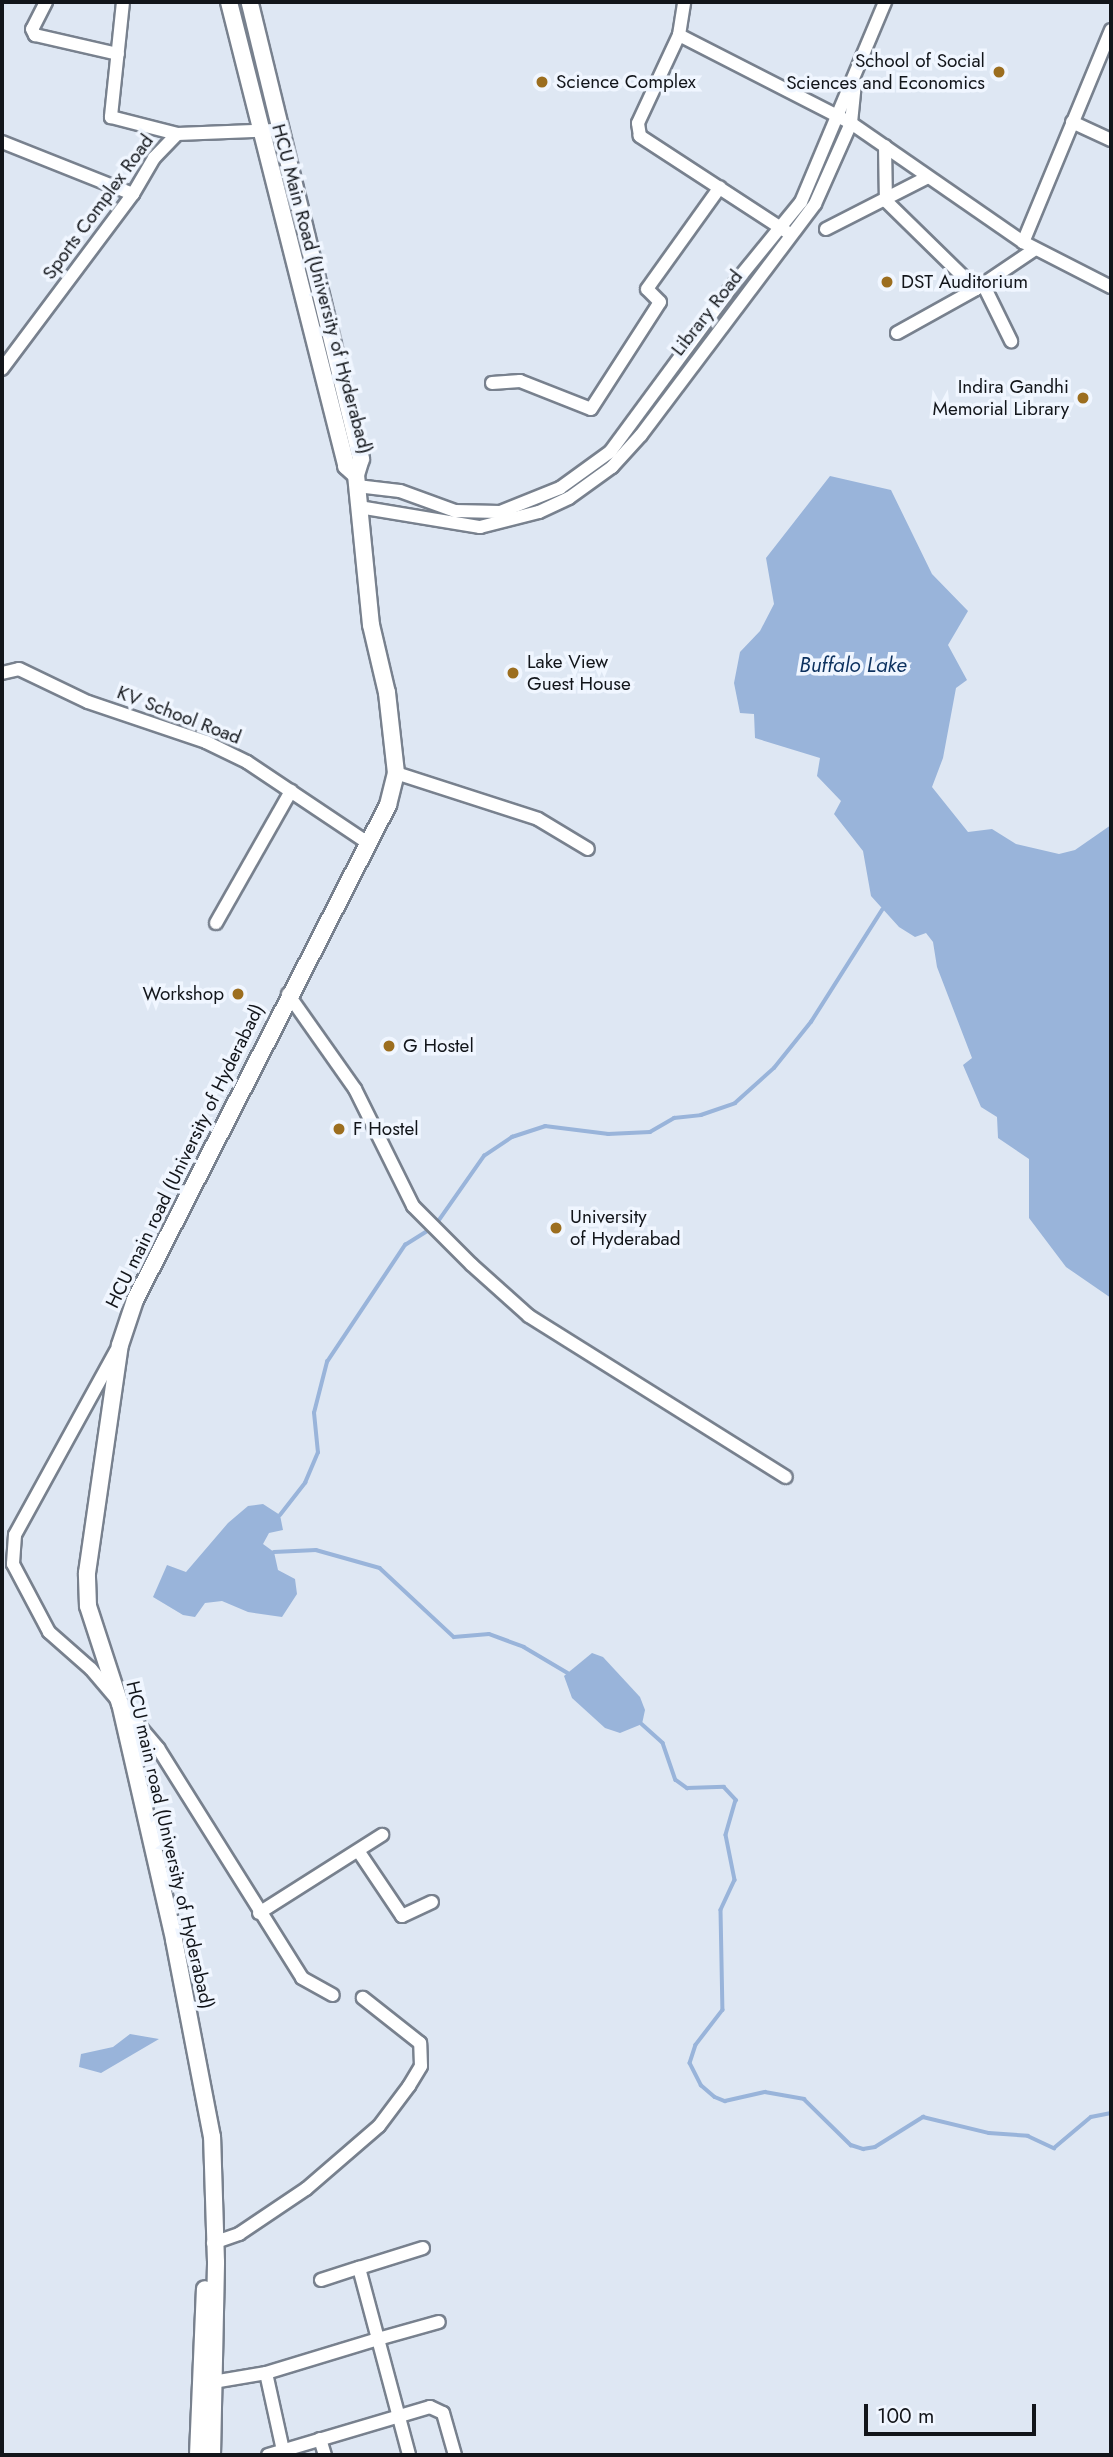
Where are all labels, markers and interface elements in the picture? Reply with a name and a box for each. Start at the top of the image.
place label: School of Social Sciences and Economics [786,50,985,94]
marker: School of Social Sciences and Economics [991,64,1007,80]
place label: Science Complex [556,71,696,93]
marker: Science Complex [534,74,550,90]
street label: HCU Main Road (University of Hyderabad) [267,121,377,457]
street label: Sports Complex Road [38,130,158,284]
street label: Library Road [667,266,747,360]
place label: DST Auditorium [901,271,1028,293]
marker: DST Auditorium [879,274,895,290]
place label: Indira Gandhi Memorial Library [933,376,1069,420]
marker: Indira Gandhi Memorial Library [1075,390,1091,406]
place label: Lake View Guest House [527,651,631,695]
water label: Buffalo Lake [799,652,907,678]
marker: Lake View Guest House [505,665,521,681]
street label: KV School Road [114,681,244,749]
place label: Workshop [143,983,224,1005]
marker: Workshop [230,986,246,1002]
street label: HCU main road (University of Hyderabad) [101,1000,269,1312]
place label: G Hostel [403,1035,474,1057]
marker: G Hostel [381,1038,397,1054]
place label: F Hostel [353,1118,419,1140]
marker: F Hostel [331,1121,347,1137]
place label: University of Hyderabad [570,1206,681,1250]
marker: University of Hyderabad [548,1220,564,1236]
street label: HCU main road (University of Hyderabad) [121,1679,219,2011]
scale bar [868,2390,1040,2434]
text: 100 m [877,2401,934,2431]

